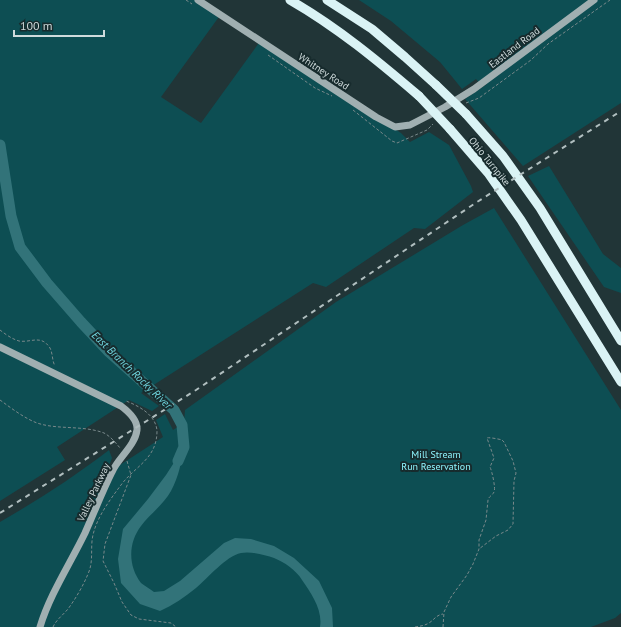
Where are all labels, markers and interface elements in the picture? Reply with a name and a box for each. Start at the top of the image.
scale bar [14,12,104,38]
text: 100 m [20,18,53,33]
street label: Eastland Road [486,24,542,71]
street label: Whitney Road [296,50,352,93]
street label: Ohio Turnpike [466,134,513,188]
water label: East Branch Rocky River [89,328,176,413]
park label: Mill Stream Run Reservation [401,448,471,473]
street label: Valley Parkway [74,461,113,524]

